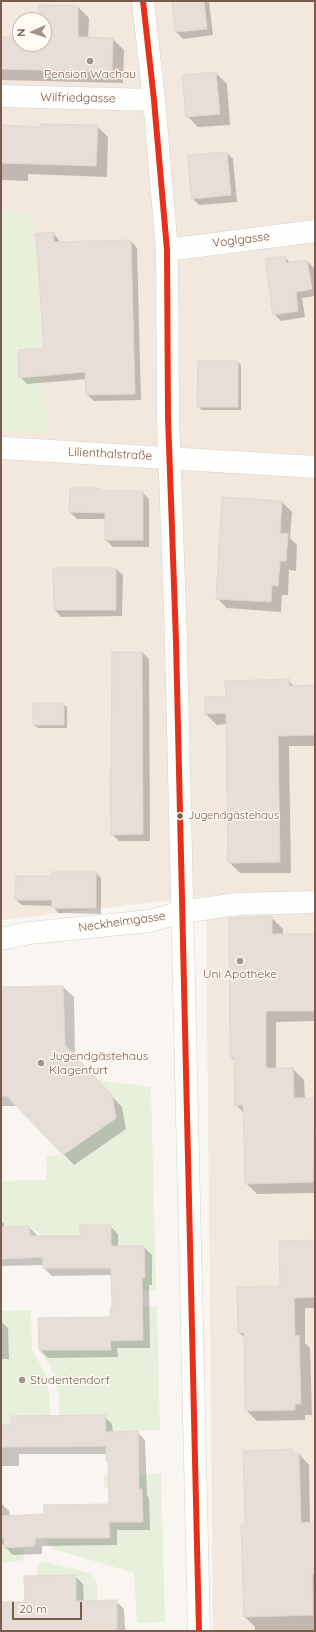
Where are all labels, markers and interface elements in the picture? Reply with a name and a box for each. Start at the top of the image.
north arrow [12,12,52,52]
text: N [14,28,28,37]
marker: Pension Wachau [85,56,95,66]
place label: Pension Wachau [44,67,136,81]
street label: Wilfriedgasse [40,90,116,106]
street label: Voglgasse [211,229,271,251]
street label: Lilienthalstraße [67,445,153,463]
place label: Jugendgästehaus [188,809,279,823]
marker: Jugendgästehaus [175,811,185,821]
street label: Neckheimgasse [77,909,167,935]
marker: Uni Apotheke [235,956,245,966]
place label: Uni Apotheke [203,967,277,981]
place label: Jugendgästehaus Klagenfurt [49,1049,148,1077]
marker: Jugendgästehaus Klagenfurt [36,1058,46,1068]
place label: Studentendorf [30,1373,110,1387]
marker: Studentendorf [17,1375,27,1385]
scale bar [14,1594,84,1620]
text: 20 m [19,1601,47,1616]

